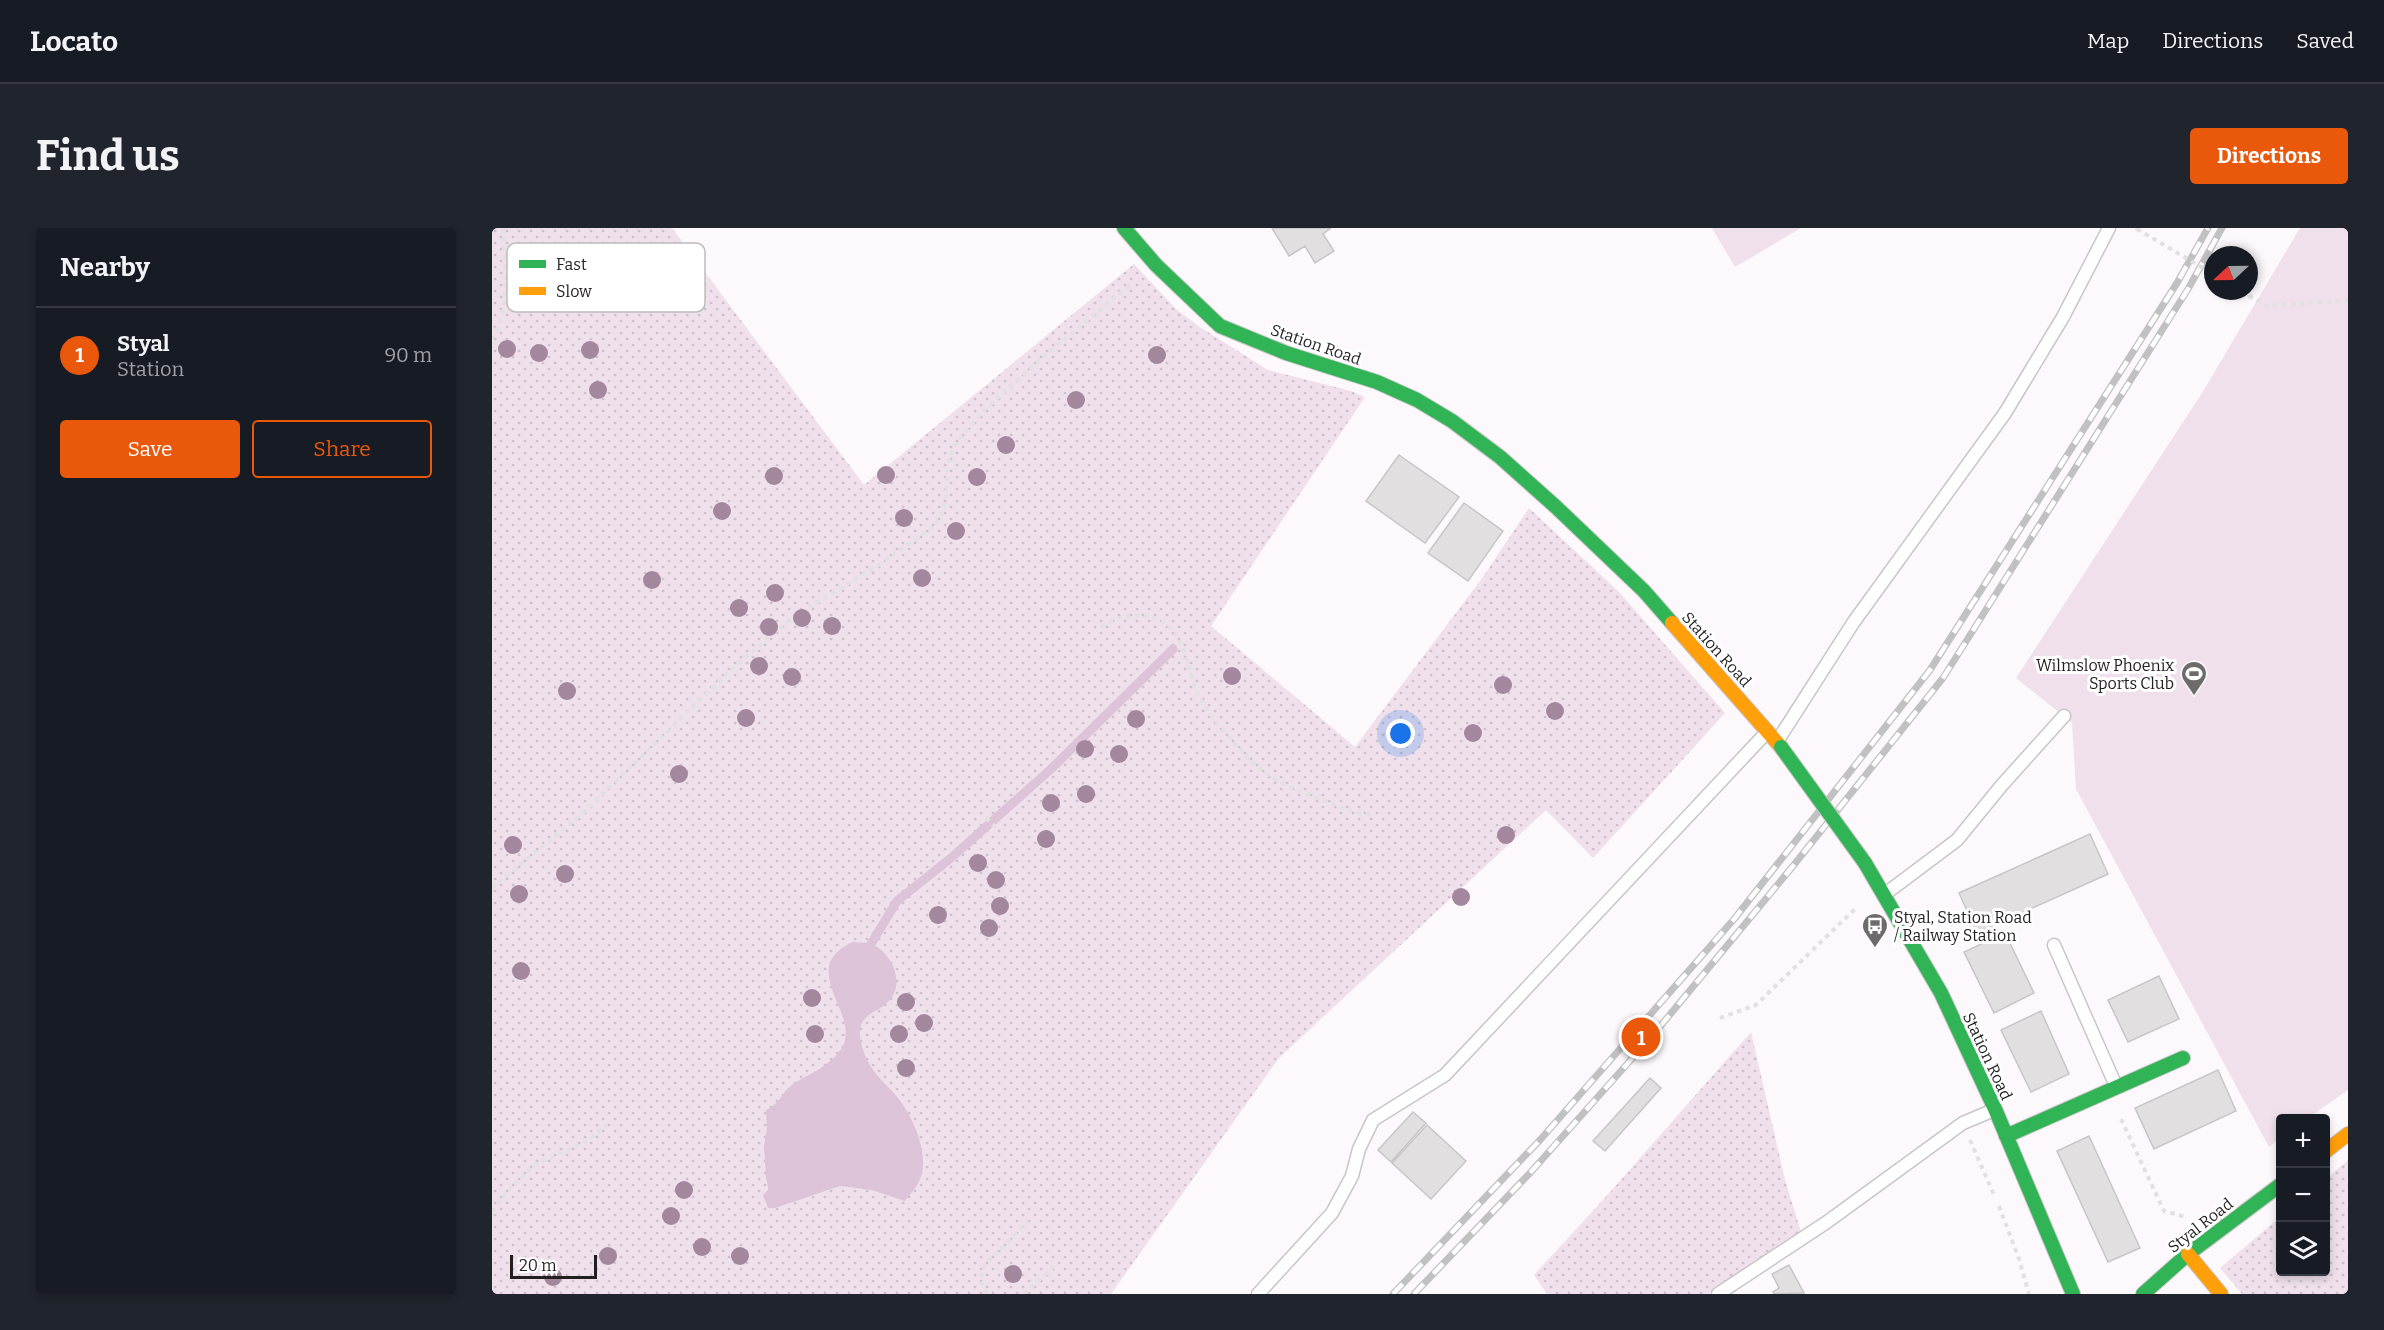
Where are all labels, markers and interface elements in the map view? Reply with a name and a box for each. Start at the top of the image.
text: Locato [30,25,118,58]
text: Map [2087,28,2129,54]
text: Directions [2162,28,2263,54]
text: Saved [2296,28,2354,54]
button: Directions [2190,128,2348,184]
text: Find us [36,131,180,181]
legend [507,243,705,312]
north arrow [2204,246,2258,300]
text: Nearby [60,252,150,283]
text: Fast [556,255,587,274]
text: Slow [556,282,592,301]
street label: Station Road [1268,320,1364,369]
text: Styal [117,330,170,357]
text: 1 [75,343,84,367]
text: 90 m [384,343,432,367]
text: Station [117,357,184,381]
button: Save [60,420,240,478]
button: Share [252,420,432,478]
street label: Station Road [1678,608,1756,691]
place label: Wilmslow Phoenix Sports Club [2036,656,2174,693]
sports icon: Wilmslow Phoenix Sports Club [2179,659,2209,697]
your location [1386,719,1415,748]
place label: Styal, Station Road / Railway Station [1894,908,2032,945]
bus stop icon: Styal, Station Road / Railway Station [1860,911,1890,949]
street label: Station Road [1959,1009,2016,1104]
pin: 1 [1622,1014,1660,1060]
map controls [2276,1114,2330,1276]
button: + [2276,1114,2330,1168]
button: − [2276,1168,2330,1222]
street label: Styal Road [2164,1194,2237,1257]
button: layers [2276,1222,2330,1276]
scale bar [510,1252,597,1280]
text: 20 m [519,1256,556,1275]

